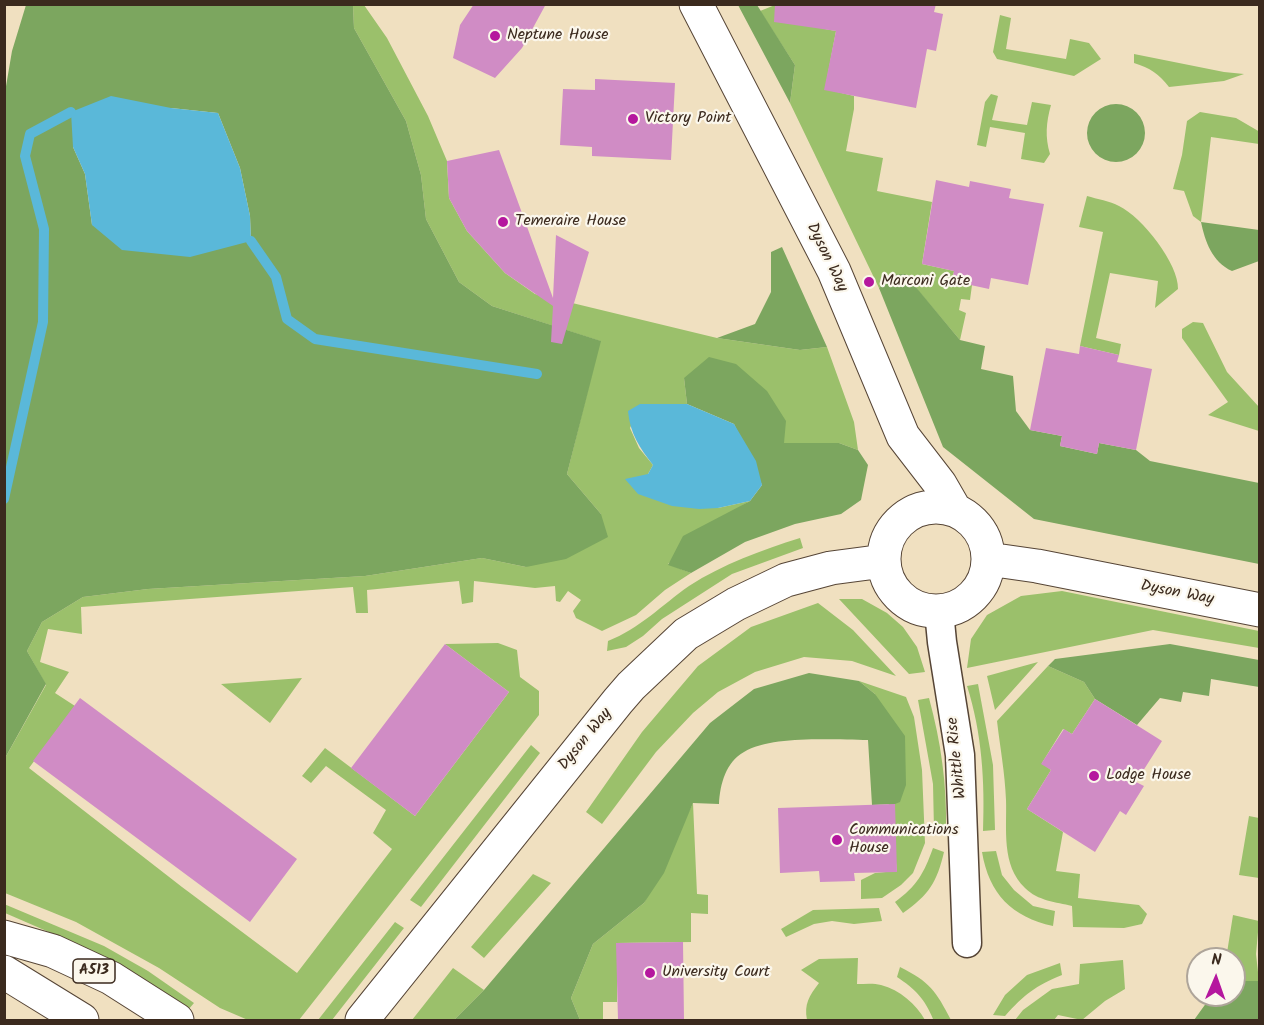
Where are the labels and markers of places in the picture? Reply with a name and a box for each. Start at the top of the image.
place label: Neptune House [507,26,608,46]
marker: Neptune House [488,29,502,43]
place label: Victory Point [645,109,732,129]
marker: Victory Point [626,112,640,126]
place label: Temeraire House [515,212,626,232]
marker: Temeraire House [496,215,510,229]
place label: Marconi Gate [881,272,970,292]
marker: Marconi Gate [862,275,876,289]
place label: Lodge House [1106,766,1191,786]
marker: Lodge House [1087,769,1101,783]
place label: Communications House [849,821,959,859]
marker: Communications House [830,833,844,847]
place label: University Court [662,963,770,983]
marker: University Court [643,966,657,980]

